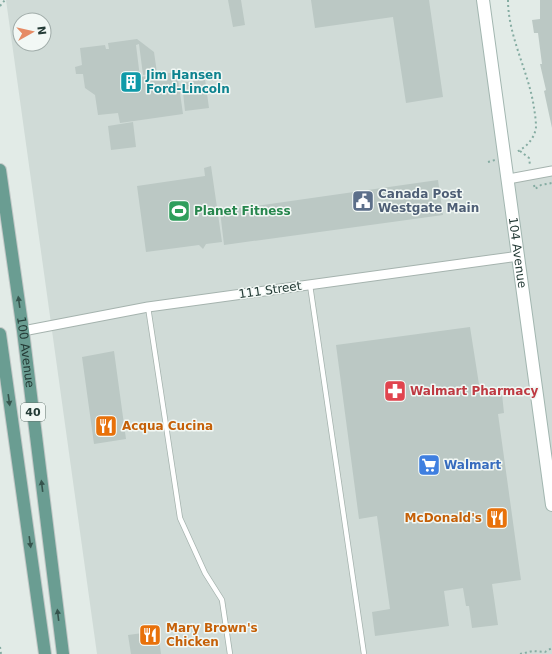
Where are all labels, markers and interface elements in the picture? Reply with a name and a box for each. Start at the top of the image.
north arrow [12,12,52,52]
text: N [34,25,48,36]
place label: Jim Hansen Ford-Lincoln [145,68,230,96]
building icon: Jim Hansen Ford-Lincoln [118,69,144,95]
place label: Canada Post Westgate Main [378,187,479,215]
public building icon: Canada Post Westgate Main [350,188,376,214]
sports icon: Planet Fitness [166,198,192,224]
place label: Planet Fitness [194,204,291,218]
street label: 104 Avenue [506,216,529,289]
street label: 111 Street [238,279,303,301]
one-way arrow [16,296,22,308]
street label: 100 Avenue [14,316,37,388]
pharmacy icon: Walmart Pharmacy [382,378,408,404]
place label: Walmart Pharmacy [410,384,539,398]
one-way arrow [6,394,12,406]
road number: 40 [21,403,45,421]
restaurant icon: Acqua Cucina [93,413,119,439]
place label: Acqua Cucina [122,419,213,433]
supermarket icon: Walmart [416,452,442,478]
place label: Walmart [444,458,502,472]
one-way arrow [39,480,45,492]
restaurant icon: McDonald's [484,505,510,531]
place label: McDonald's [405,511,482,525]
one-way arrow [27,536,33,549]
one-way arrow [55,609,61,621]
place label: Mary Brown's Chicken [166,621,258,649]
restaurant icon: Mary Brown's Chicken [137,622,163,648]

